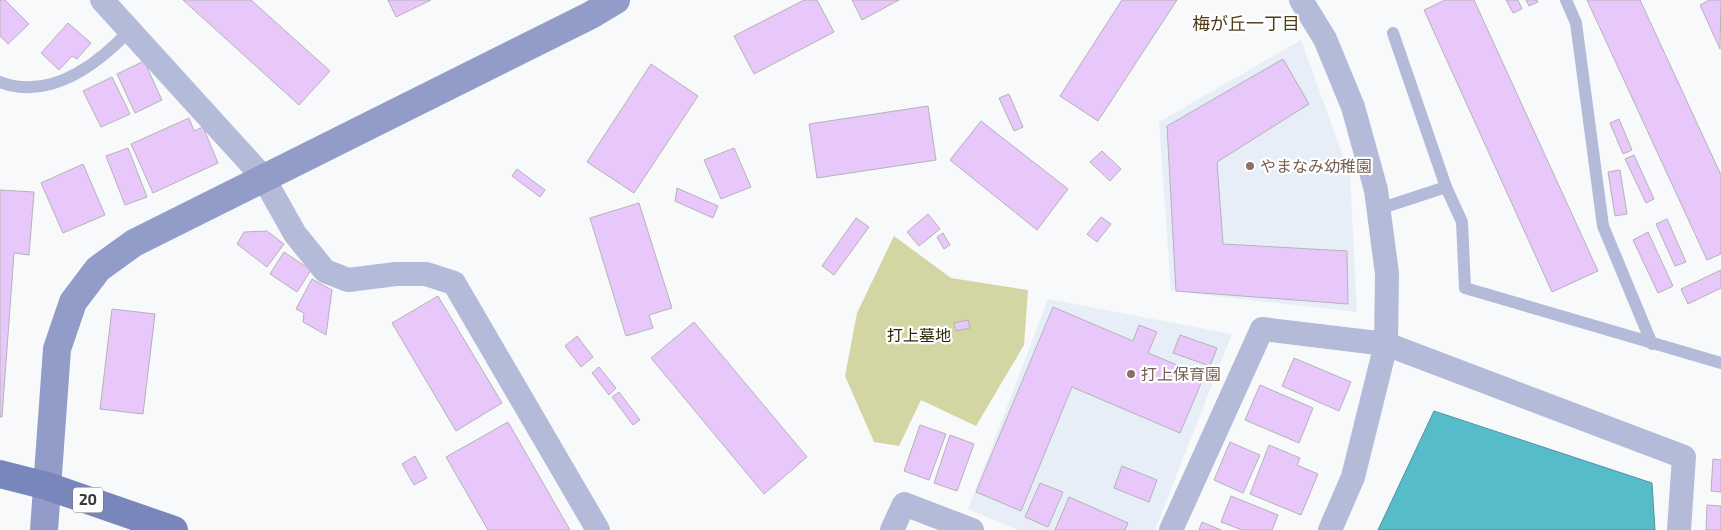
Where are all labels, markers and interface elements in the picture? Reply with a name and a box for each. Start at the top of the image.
district label: 梅が丘一丁目 [1192,12,1300,34]
place label: やまなみ幼稚園 [1260,156,1372,175]
marker: やまなみ幼稚園 [1244,160,1256,172]
park label: 打上墓地 [887,325,951,344]
place label: 打上保育園 [1141,364,1221,383]
marker: 打上保育園 [1125,368,1137,380]
road number: 20 [73,488,103,512]

